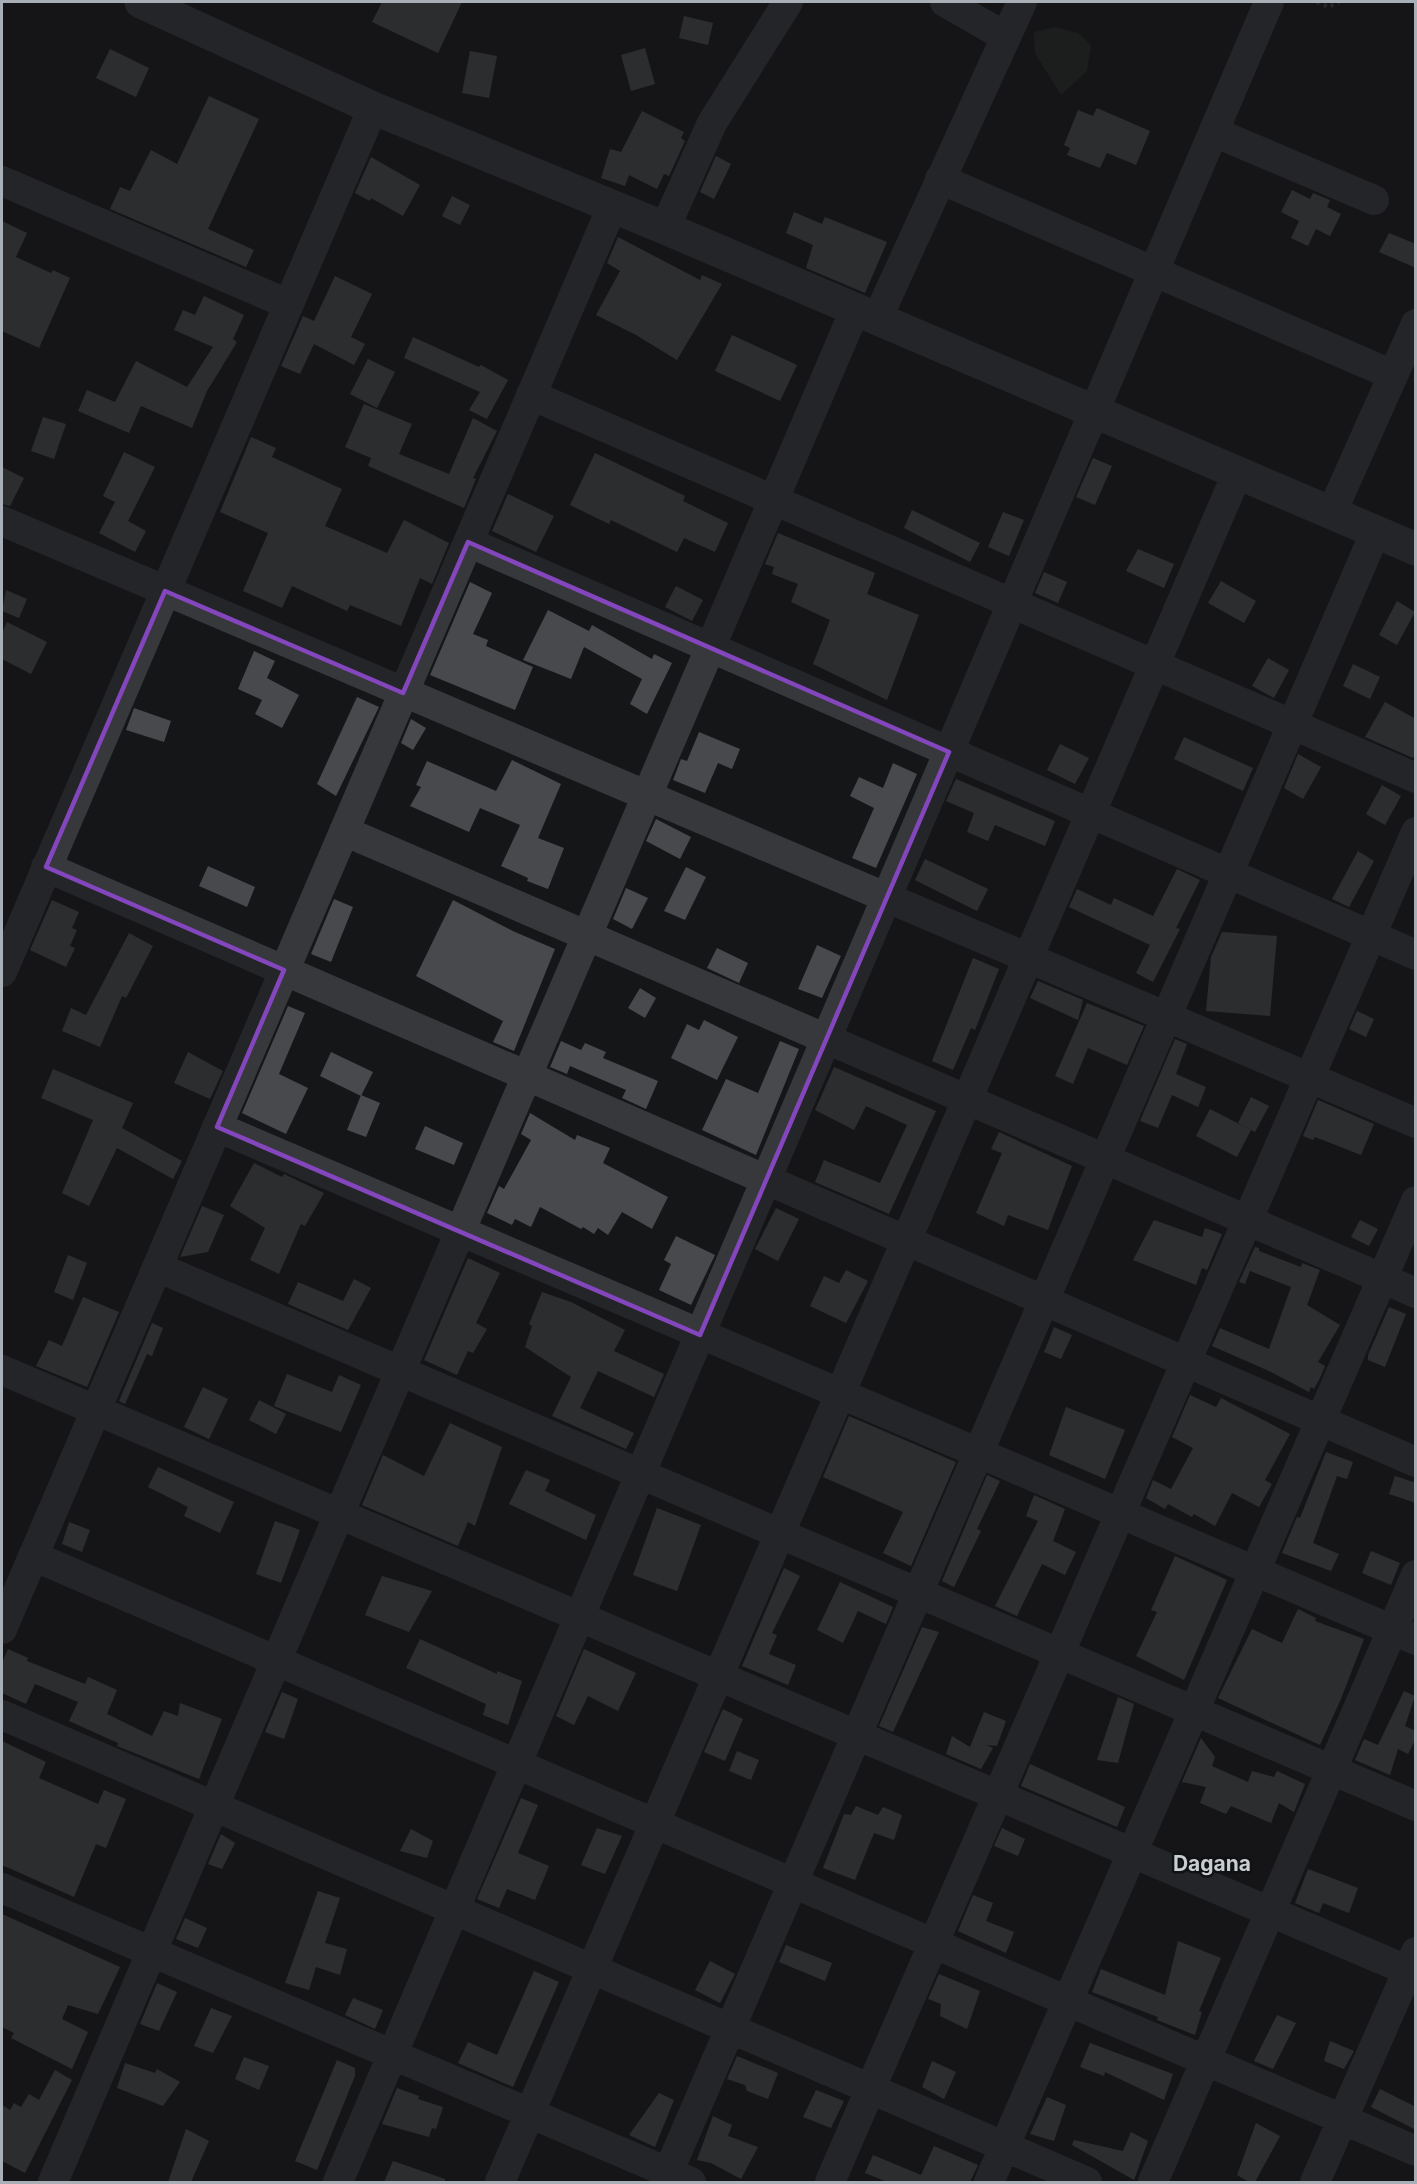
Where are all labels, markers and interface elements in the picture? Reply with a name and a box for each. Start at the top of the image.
district label: Dagana [1173,1851,1251,1876]

